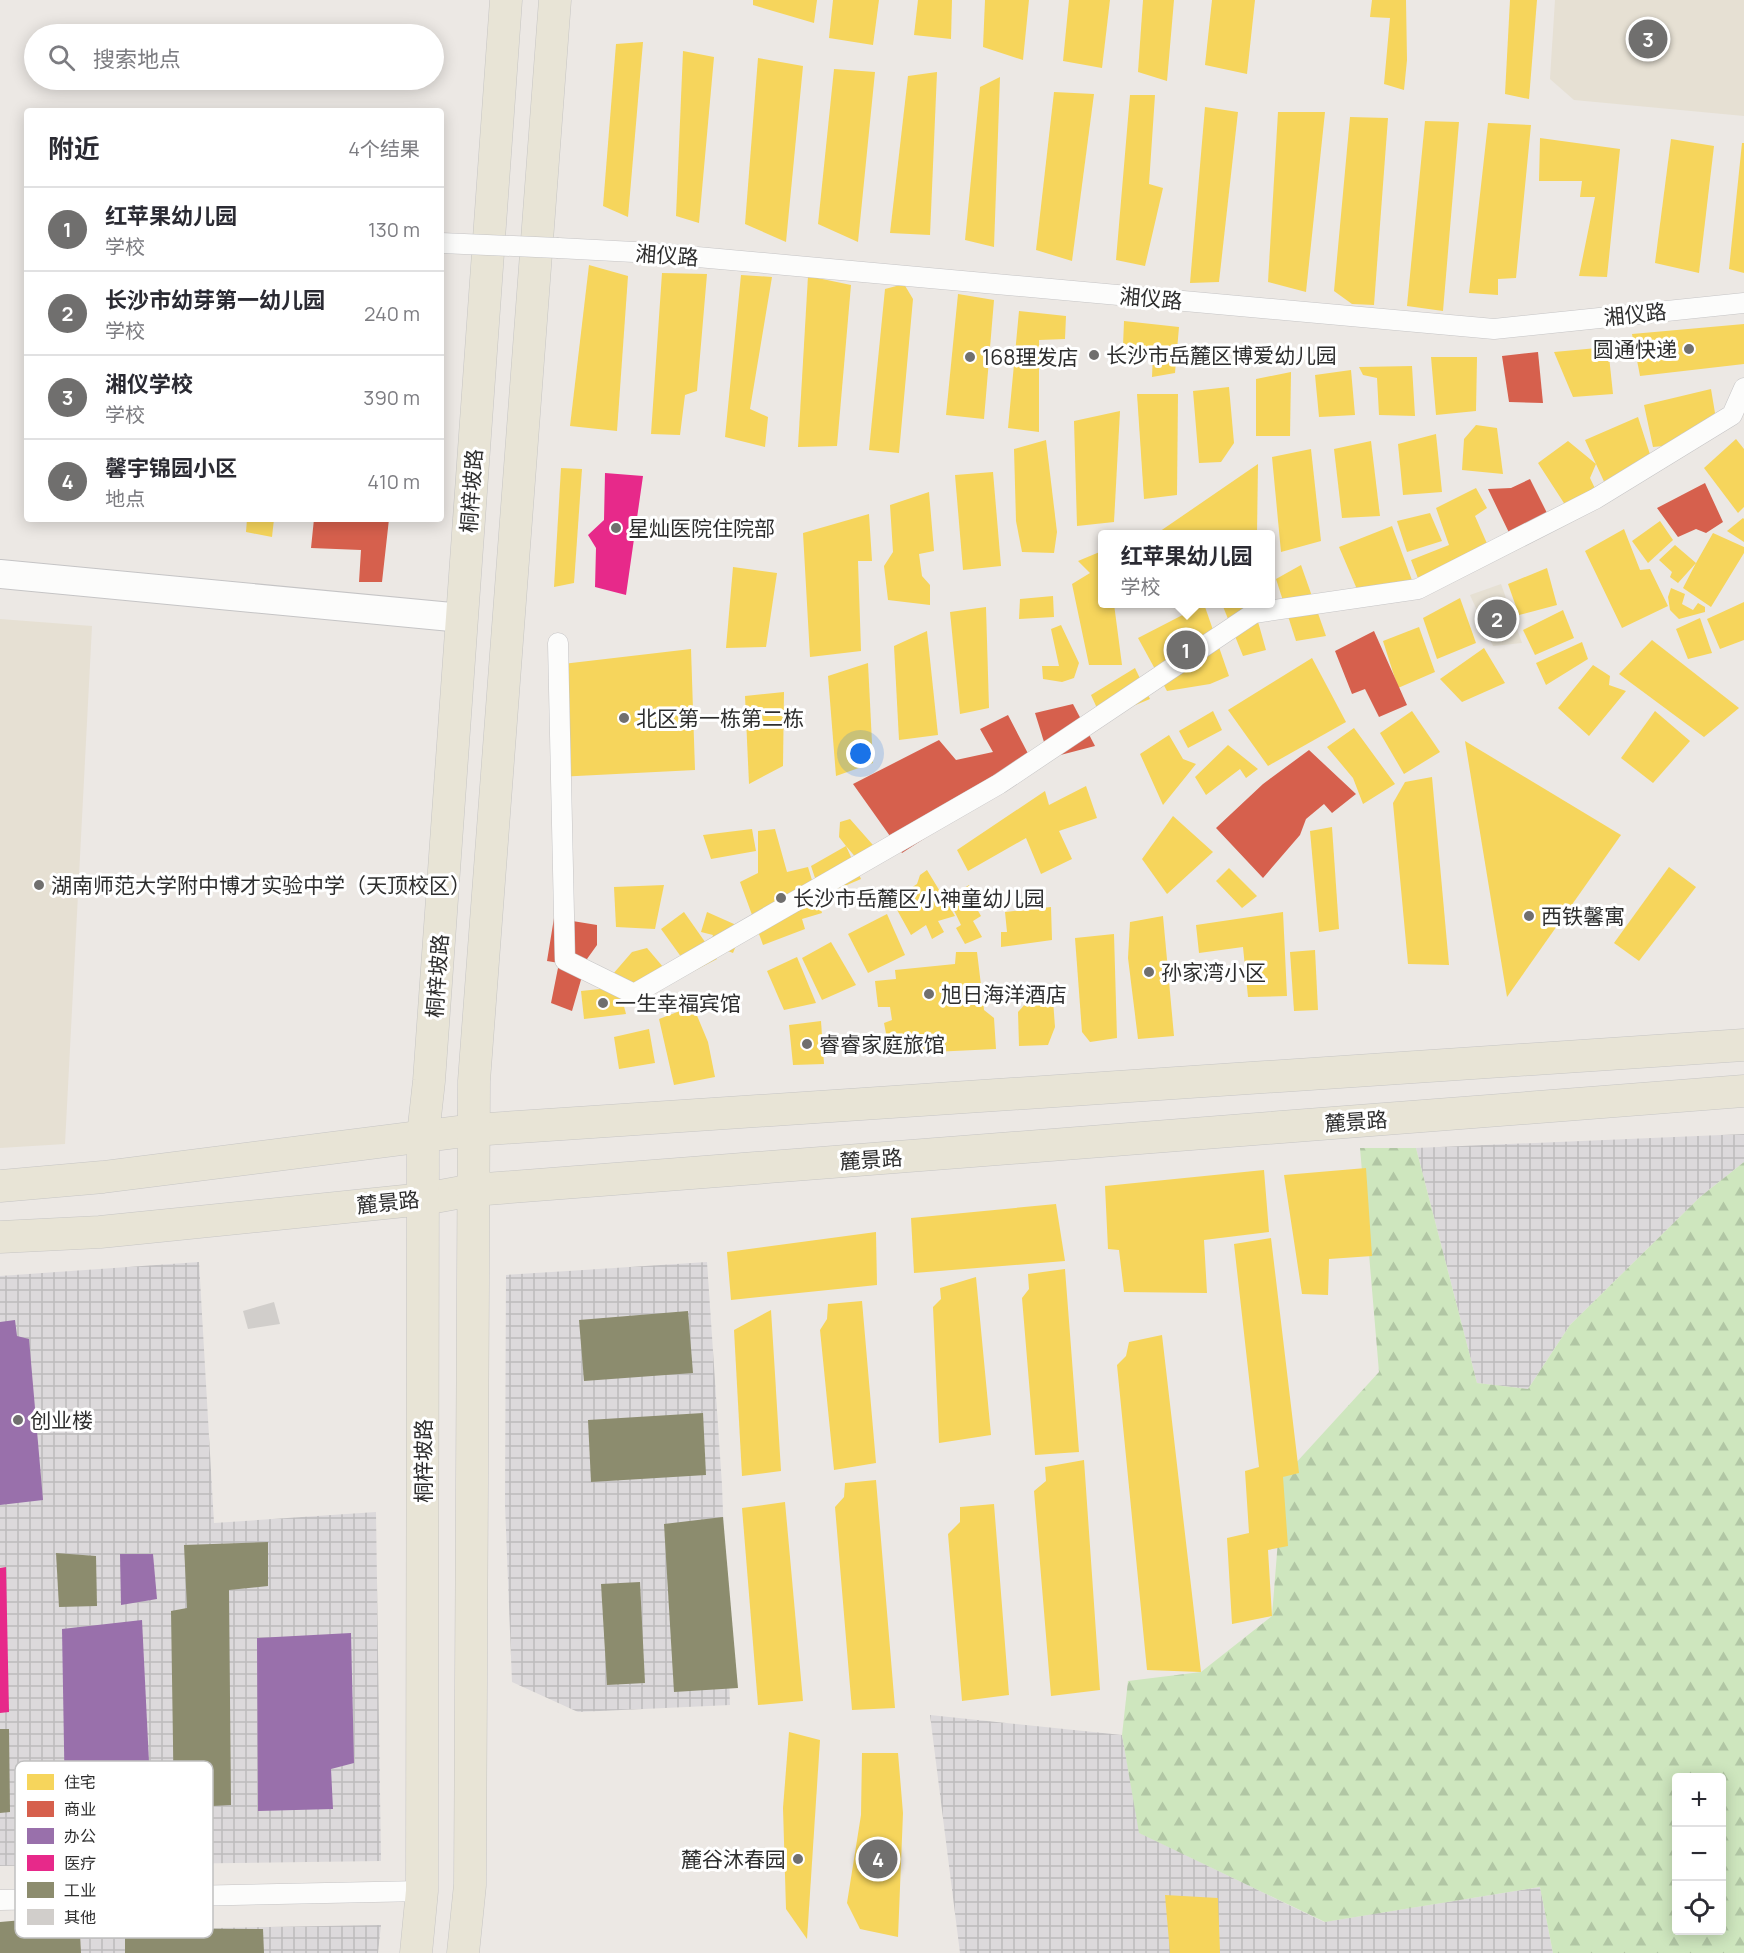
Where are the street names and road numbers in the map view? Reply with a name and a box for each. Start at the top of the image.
street label: 湘仪路 [635,239,699,271]
street label: 湘仪路 [1118,281,1184,315]
street label: 湘仪路 [1602,297,1668,331]
street label: 桐梓坡路 [454,448,488,534]
street label: 桐梓坡路 [420,933,454,1019]
street label: 麓景路 [1324,1105,1388,1137]
street label: 麓景路 [839,1143,903,1175]
street label: 麓景路 [355,1185,421,1219]
street label: 桐梓坡路 [409,1419,437,1503]

